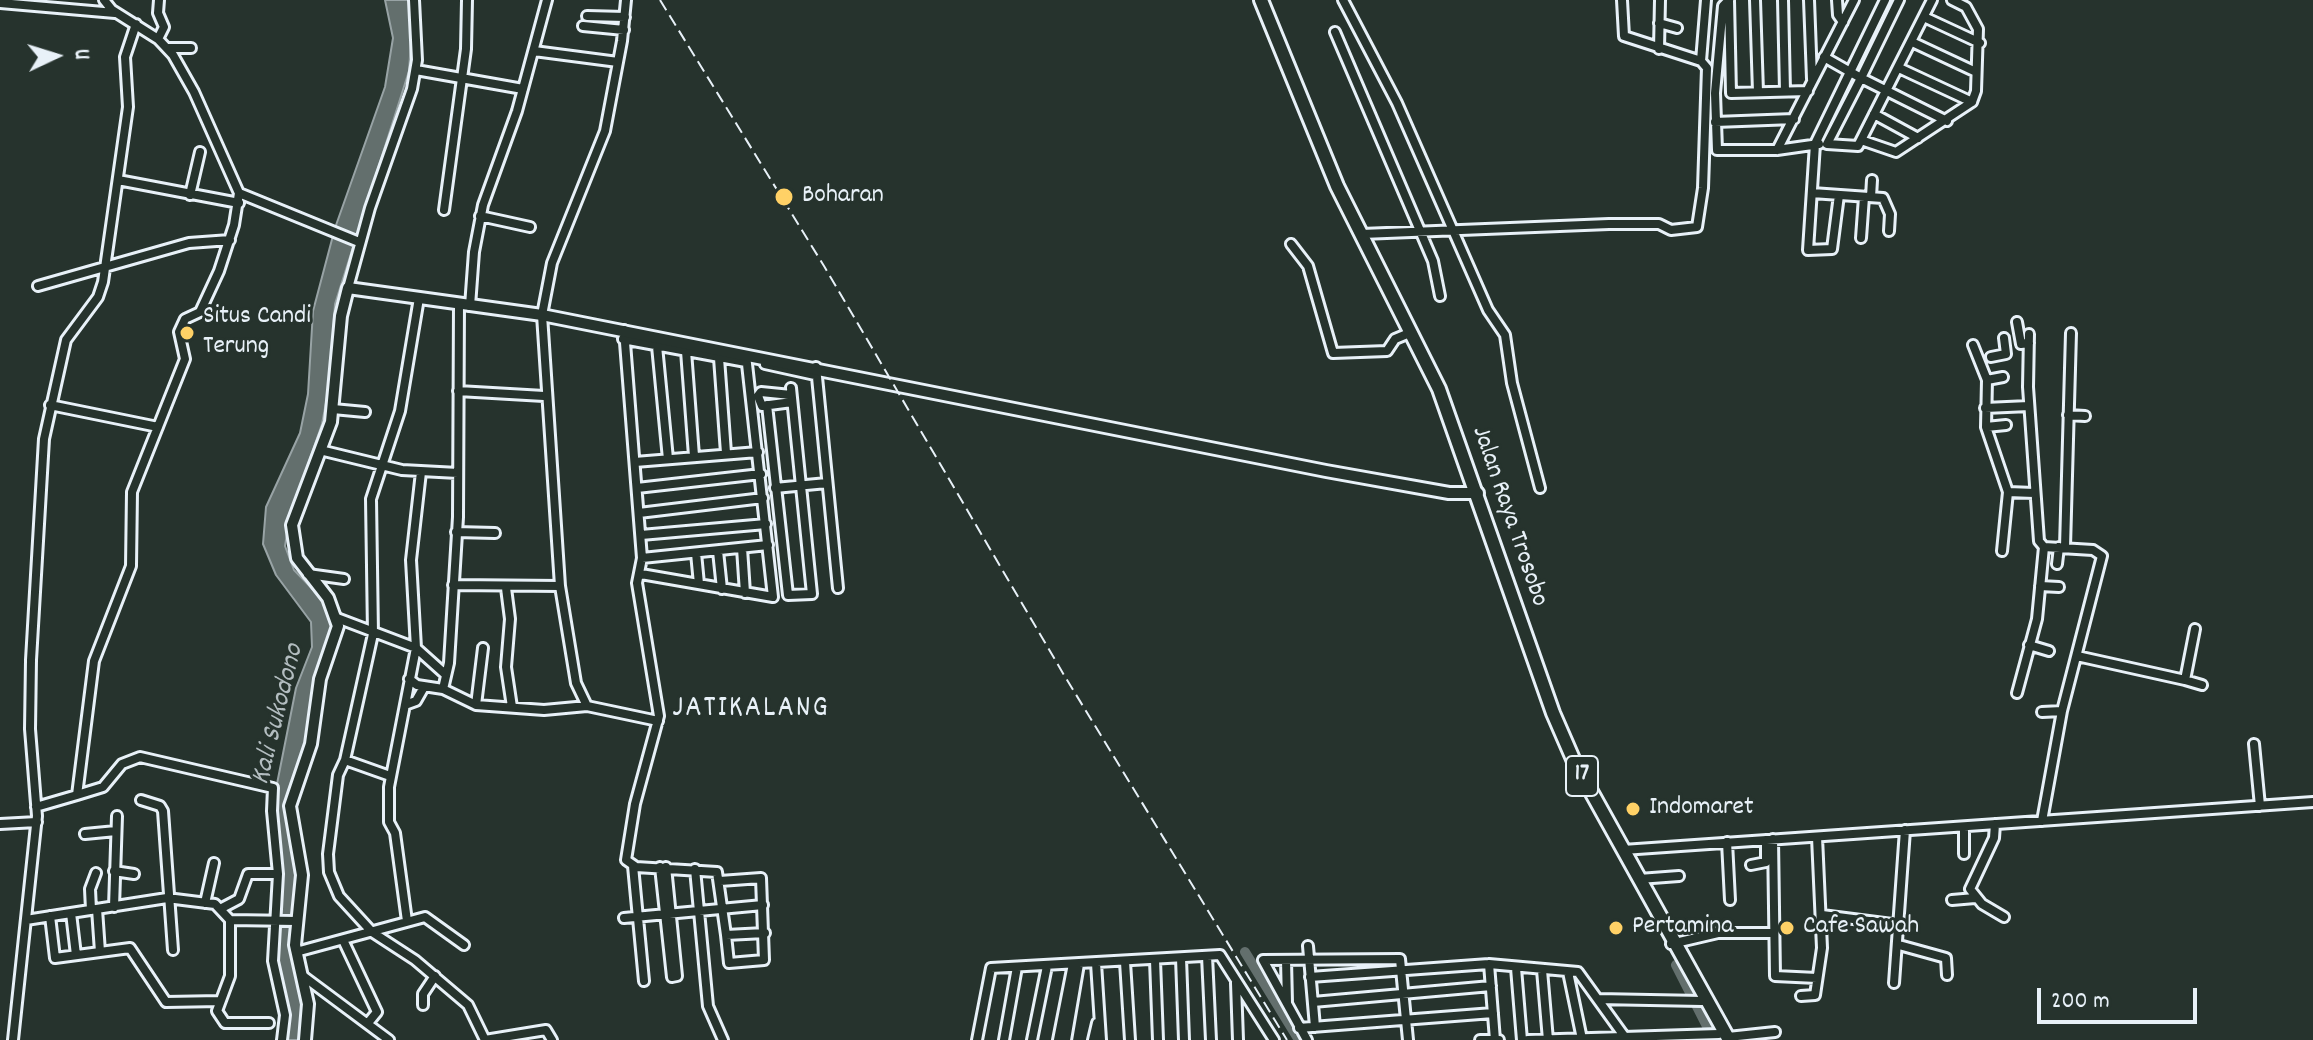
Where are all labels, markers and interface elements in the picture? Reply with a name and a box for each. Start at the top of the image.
north arrow [16,16,96,96]
text: U [65,48,96,61]
place label: Boharan [802,181,884,213]
marker: Boharan [773,186,795,208]
place label: Situs Candi Terung [203,302,311,364]
marker: Situs Candi Terung [178,324,196,342]
street label: Jalan Raya Trosobo [1463,423,1553,611]
water label: Kali Sukodono [246,641,314,789]
district label: JATIKALANG [672,693,830,729]
road number: 17 [1566,756,1598,796]
place label: Indomaret [1649,793,1754,825]
marker: Indomaret [1624,800,1642,818]
place label: Pertamina [1632,912,1734,944]
place label: Cafe Sawah [1803,912,1919,944]
marker: Pertamina [1607,919,1625,937]
marker: Cafe Sawah [1778,919,1796,937]
scale bar [2041,972,2201,1022]
text: 200 m [2051,985,2110,1019]

